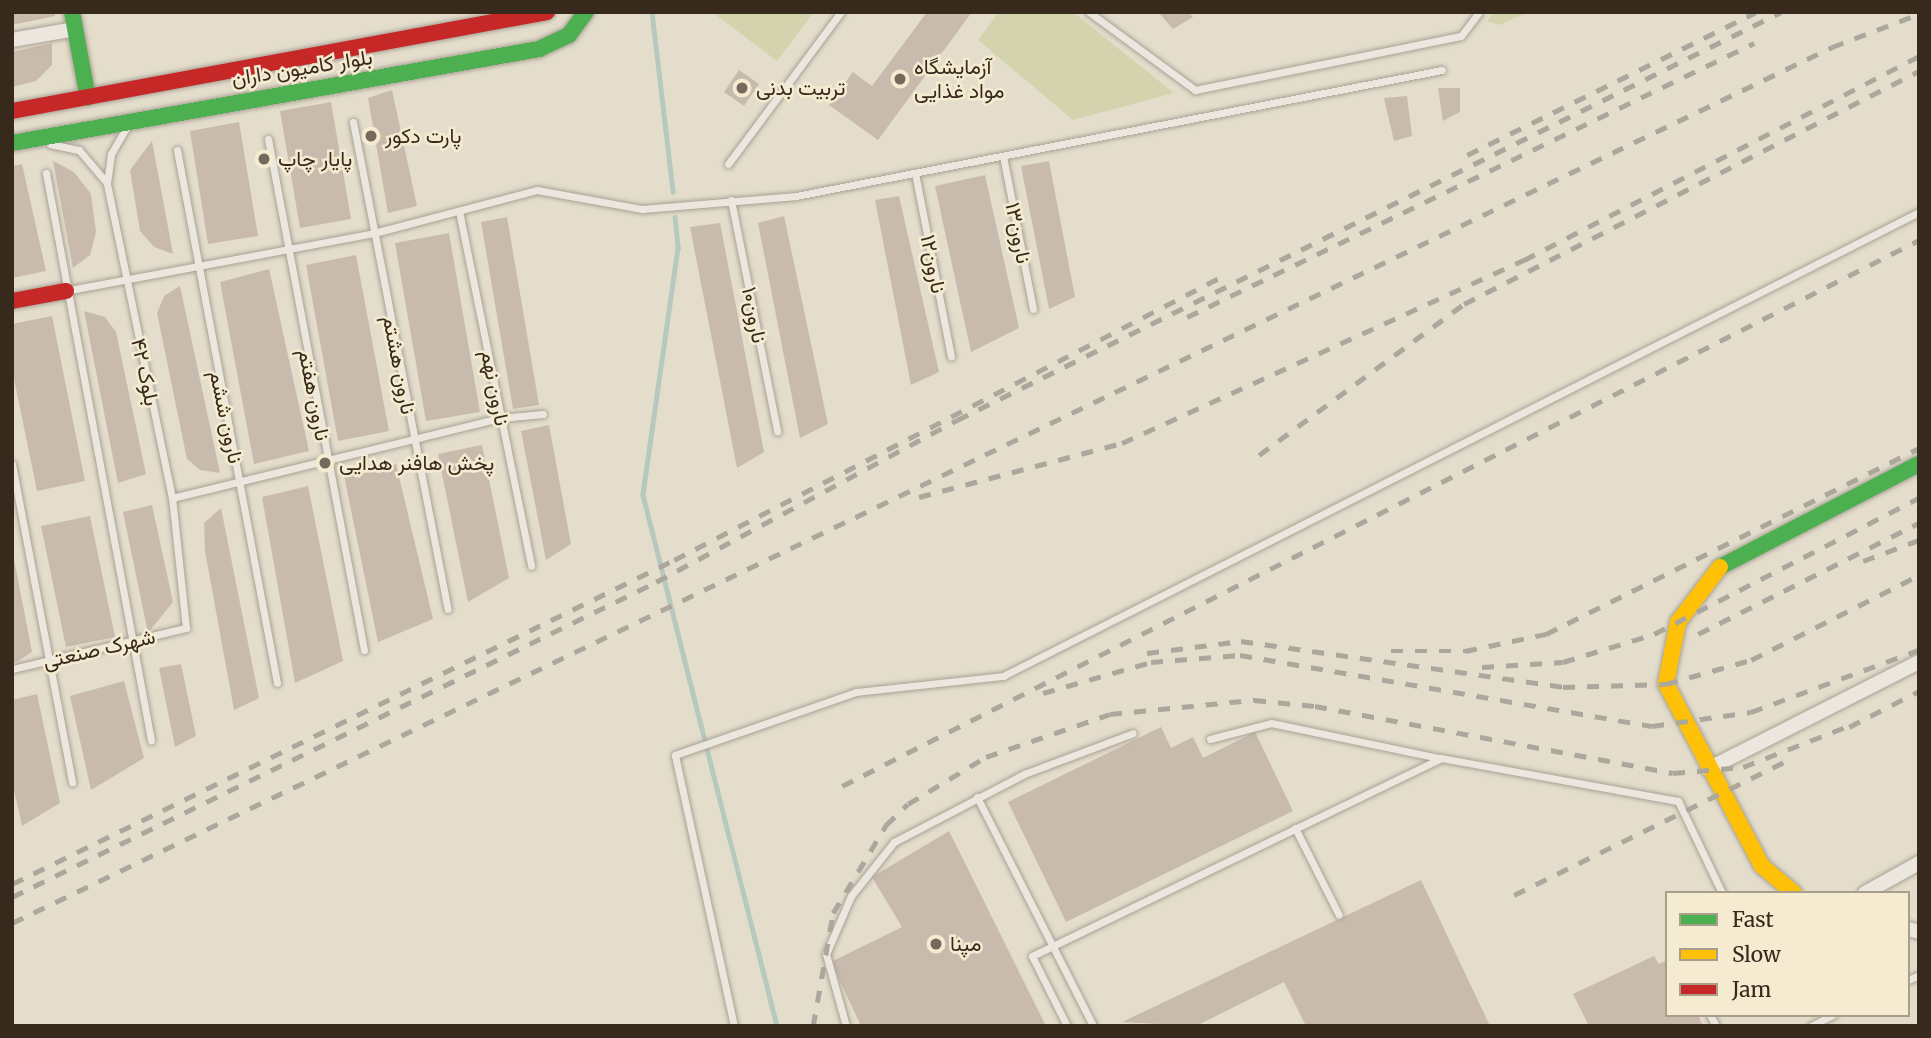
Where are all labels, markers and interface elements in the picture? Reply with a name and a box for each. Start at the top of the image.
street label: بلوار کامیون داران [230,44,374,92]
place label: آزمایشگاه مواد غذایی [914,54,1004,104]
marker: آزمایشگاه مواد غذایی [892,71,908,87]
place label: تربیت بدنی [756,75,845,101]
marker: تربیت بدنی [734,80,750,96]
place label: پارت دکور [385,123,462,149]
marker: پارت دکور [363,128,379,144]
place label: پایار چاپ [278,146,352,172]
marker: پایار چاپ [256,151,272,167]
street label: نارون۱۳ [1000,200,1036,266]
street label: نارون۱۲ [915,233,951,295]
street label: نارون۱۰ [736,285,772,345]
street label: نارون هشتم [377,313,421,417]
street label: بلوک ۴۲ [126,336,164,408]
street label: نارون هفتم [293,347,335,443]
street label: نارون نهم [475,348,515,428]
street label: نارون ششم [204,368,248,466]
place label: پخش هافنر هدایی [339,450,494,476]
marker: پخش هافنر هدایی [317,455,333,471]
street label: شهرک صنعتی [40,624,158,674]
legend [1665,891,1910,1017]
text: Fast [1732,906,1774,933]
place label: مپنا [950,931,981,957]
marker: مپنا [928,936,944,952]
text: Slow [1732,941,1781,968]
text: Jam [1732,976,1771,1003]

